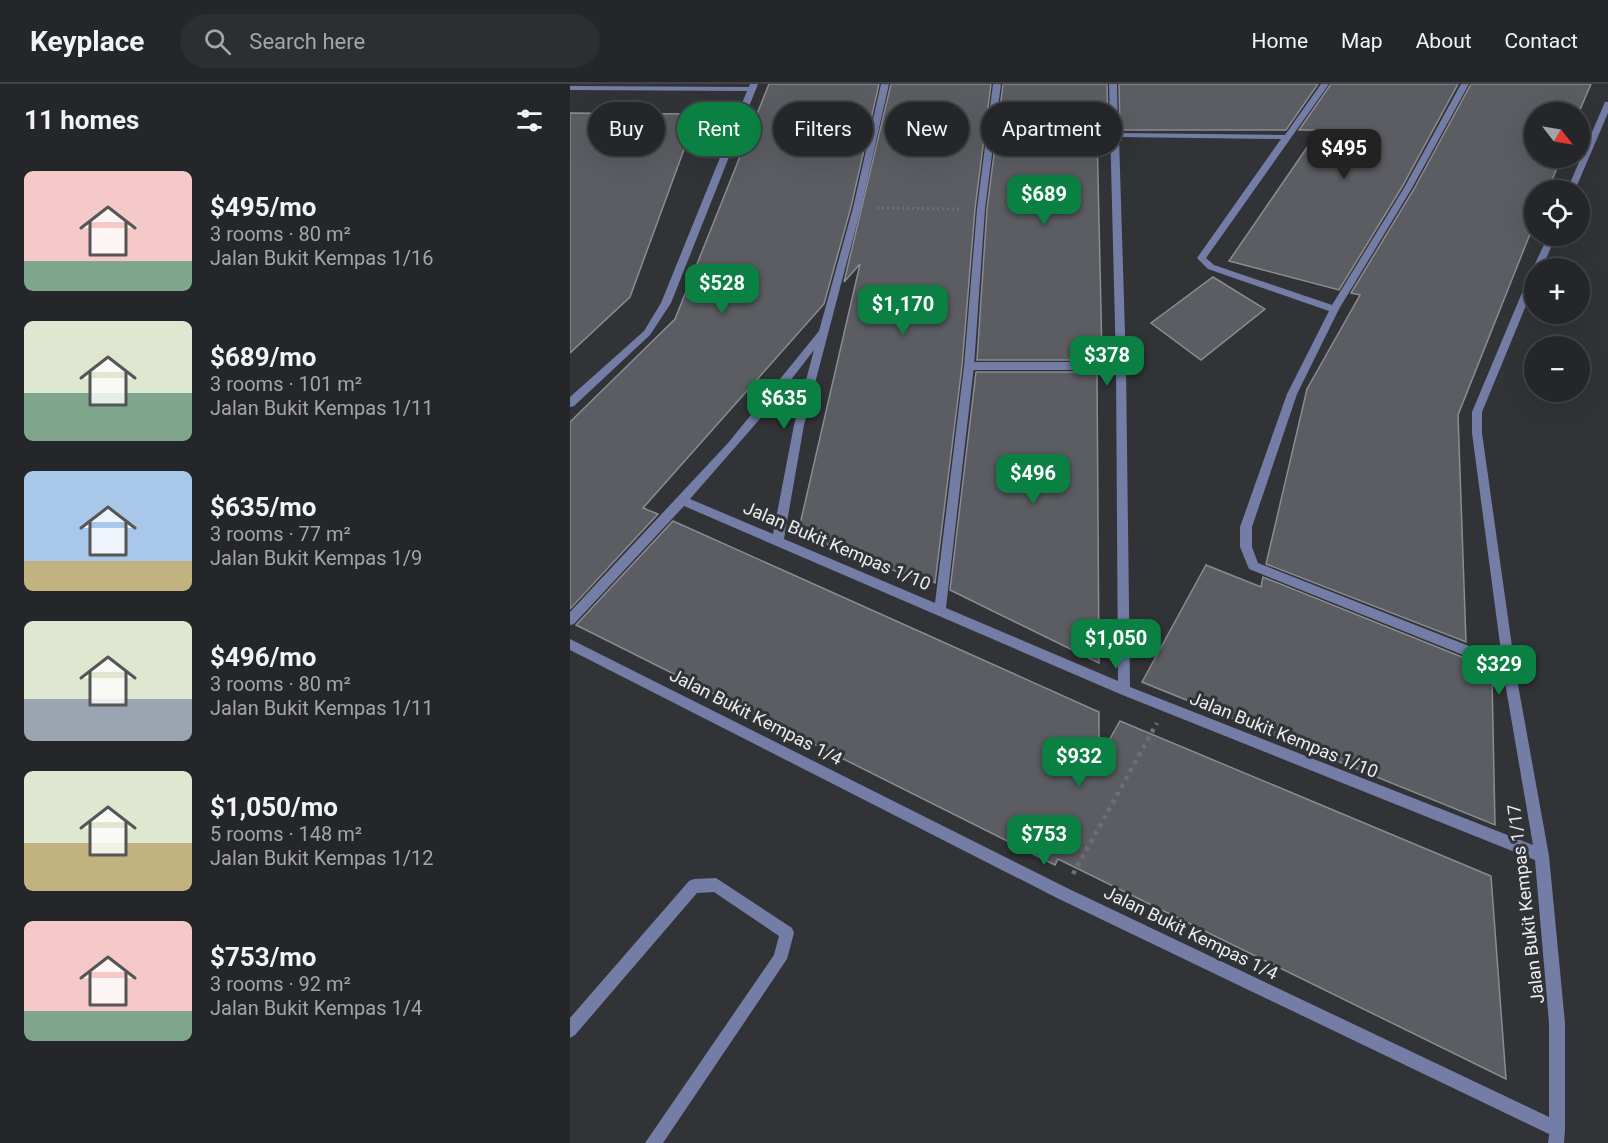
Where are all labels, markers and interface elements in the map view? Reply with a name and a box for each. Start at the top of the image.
search box [180,14,600,68]
text: Keyplace [30,25,144,58]
icon: search [201,25,234,58]
text: Search here [249,29,365,54]
text: Home [1252,29,1308,53]
text: Map [1341,29,1383,53]
text: About [1416,29,1472,53]
text: Contact [1505,29,1578,53]
chip: Buy [588,102,665,156]
chip: Rent [677,102,761,156]
chip: Filters [773,102,873,156]
chip: New [885,102,969,156]
chip: Apartment [981,102,1122,156]
north arrow [1524,102,1590,168]
map controls [1524,102,1590,402]
icon: filters [513,104,546,137]
text: 11 homes [24,105,139,135]
pin: $495 [1308,129,1380,180]
text: $495 [1321,136,1367,160]
pin: $689 [1008,175,1080,226]
button: locate [1524,180,1590,246]
text: $689 [1021,182,1067,206]
text: $495/mo [210,192,317,222]
icon: home [72,195,144,267]
text: 3 rooms · 80 m² [210,222,351,246]
text: Jalan Bukit Kempas 1/16 [210,246,433,270]
button: + [1524,258,1590,324]
pin: $528 [686,264,758,315]
text: $528 [699,271,745,295]
pin: $1,170 [854,285,952,336]
text: $1,170 [872,292,934,316]
pin: $378 [1071,336,1143,387]
button: − [1524,336,1590,402]
text: $689/mo [210,342,317,372]
text: $378 [1084,343,1130,367]
icon: home [72,345,144,417]
text: 3 rooms · 101 m² [210,372,362,396]
pin: $635 [748,379,820,430]
text: $635 [761,386,807,410]
text: Jalan Bukit Kempas 1/11 [210,396,433,420]
pin: $496 [997,454,1069,505]
text: $496 [1010,461,1056,485]
text: $635/mo [210,492,317,522]
icon: home [72,495,144,567]
street label: Jalan Bukit Kempas 1/10 [741,497,934,594]
text: 3 rooms · 77 m² [210,522,351,546]
text: Jalan Bukit Kempas 1/9 [210,546,422,570]
pin: $1,050 [1067,619,1165,670]
text: $1,050 [1085,626,1147,650]
text: $496/mo [210,642,317,672]
icon: home [72,645,144,717]
pin: $329 [1463,645,1535,696]
text: $329 [1476,652,1522,676]
street label: Jalan Bukit Kempas 1/4 [666,664,846,769]
text: 3 rooms · 80 m² [210,672,351,696]
street label: Jalan Bukit Kempas 1/10 [1187,687,1381,782]
text: Jalan Bukit Kempas 1/11 [210,696,433,720]
pin: $932 [1043,737,1115,788]
text: $932 [1056,744,1102,768]
text: $1,050/mo [210,792,338,822]
icon: home [72,795,144,867]
street label: Jalan Bukit Kempas 1/17 [1503,803,1548,1005]
pin: $753 [1008,815,1080,866]
text: 5 rooms · 148 m² [210,822,362,846]
text: $753 [1021,822,1067,846]
text: Jalan Bukit Kempas 1/12 [210,846,433,870]
street label: Jalan Bukit Kempas 1/4 [1101,881,1282,984]
text: $753/mo [210,942,317,972]
icon: home [72,945,144,1017]
text: 3 rooms · 92 m² [210,972,351,996]
text: Jalan Bukit Kempas 1/4 [210,996,422,1020]

